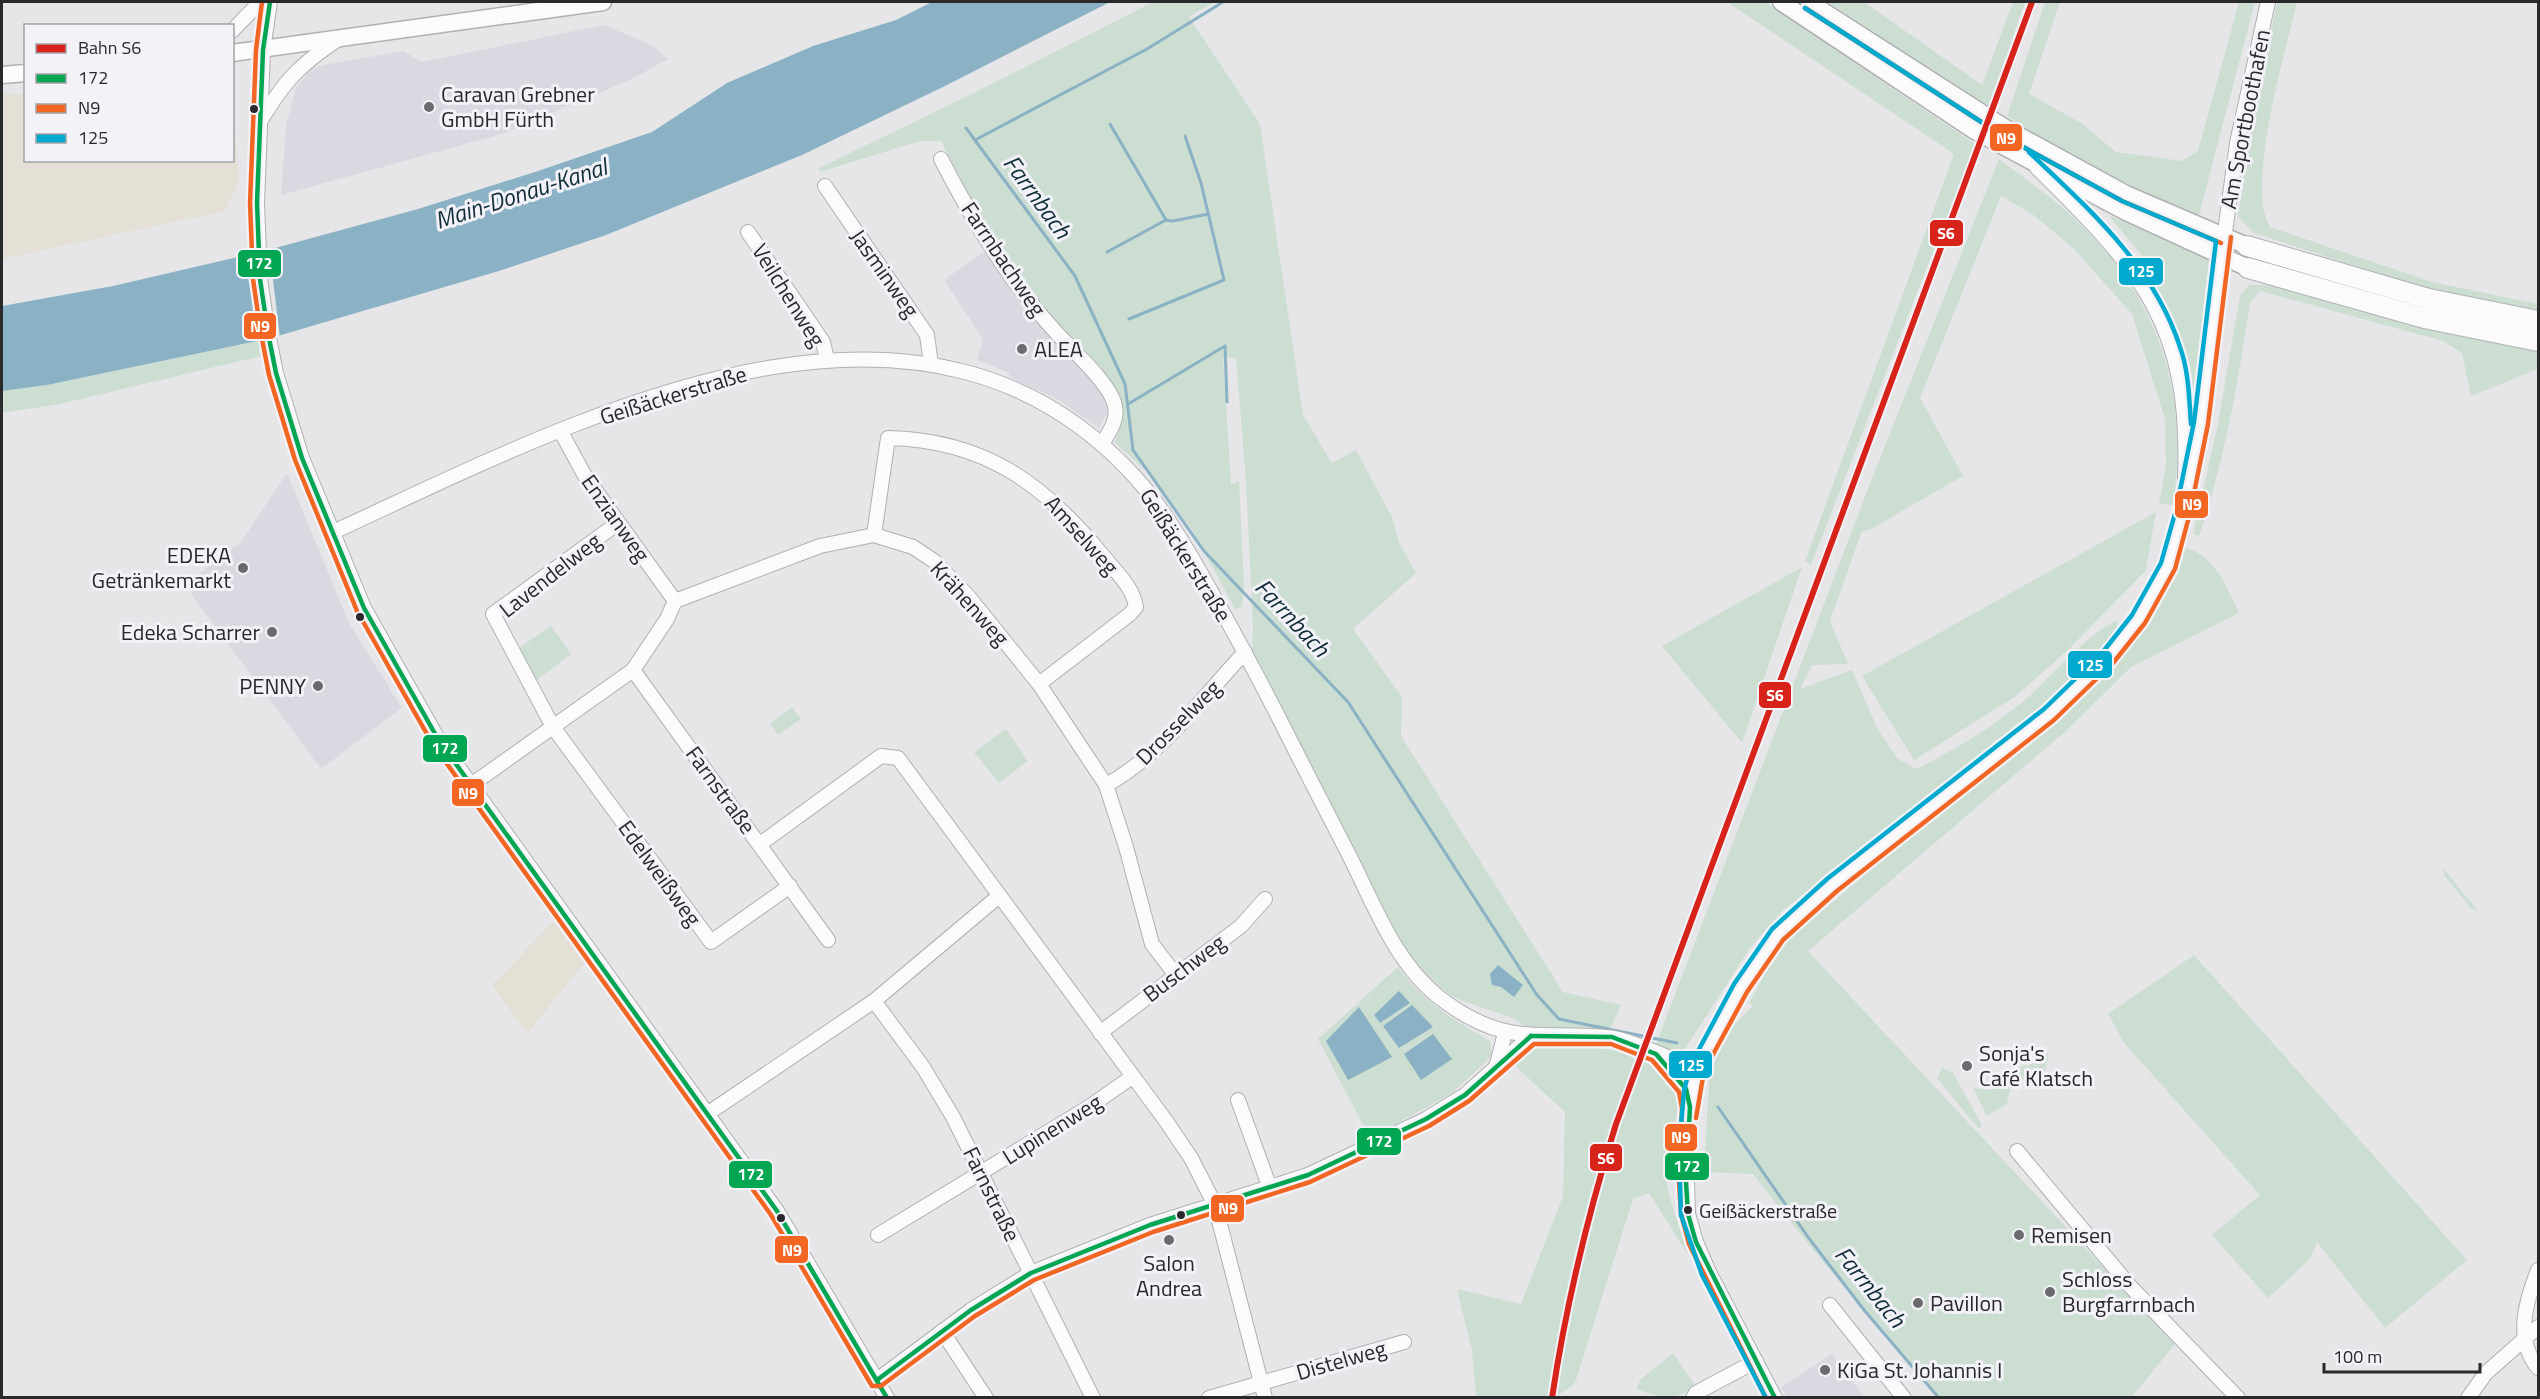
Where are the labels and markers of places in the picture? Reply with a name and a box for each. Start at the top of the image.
place label: Caravan Grebner GmbH Fürth [441,77,595,136]
marker: Caravan Grebner GmbH Fürth [422,100,436,114]
unlabelled marker [248,103,260,115]
place label: ALEA [1034,332,1083,366]
marker: ALEA [1015,342,1029,356]
place label: EDEKA Getränkemarkt [92,538,231,597]
marker: EDEKA Getränkemarkt [236,561,250,575]
unlabelled marker [354,611,366,623]
place label: Edeka Scharrer [121,615,260,649]
marker: Edeka Scharrer [265,625,279,639]
place label: PENNY [239,669,306,703]
marker: PENNY [311,679,325,693]
place label: Sonja's Café Klatsch [1979,1036,2093,1095]
marker: Sonja's Café Klatsch [1960,1059,1974,1073]
place label: Geißäckerstraße [1699,1195,1837,1226]
marker: Geißäckerstraße [1682,1204,1694,1216]
unlabelled marker [1175,1209,1187,1221]
unlabelled marker [775,1212,787,1224]
place label: Remisen [2031,1218,2112,1252]
marker: Remisen [2012,1228,2026,1242]
marker: Salon Andrea [1162,1233,1176,1247]
place label: Salon Andrea [1136,1246,1202,1305]
place label: Schloss Burgfarrnbach [2062,1262,2195,1321]
marker: Schloss Burgfarrnbach [2043,1285,2057,1299]
place label: Pavillon [1930,1286,2003,1320]
marker: Pavillon [1911,1296,1925,1310]
place label: KiGa St. Johannis I [1837,1353,2002,1387]
marker: KiGa St. Johannis I [1818,1363,1832,1377]

